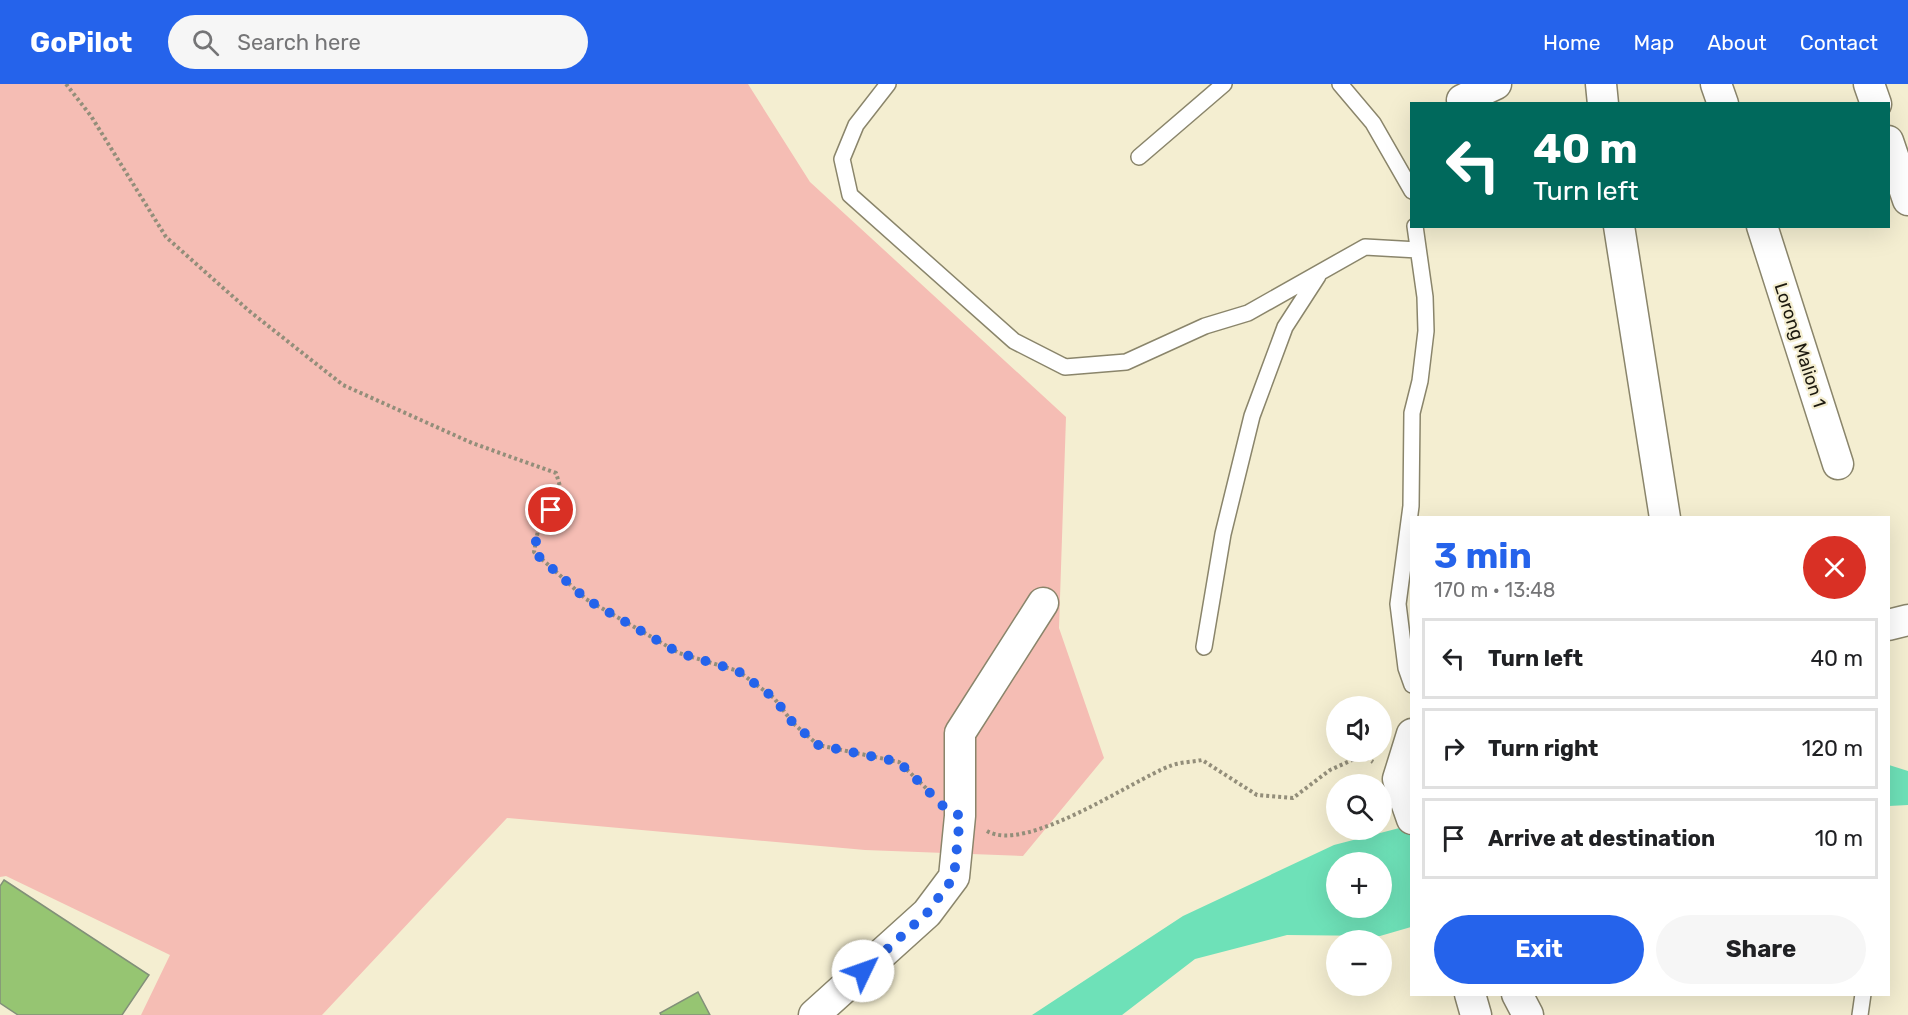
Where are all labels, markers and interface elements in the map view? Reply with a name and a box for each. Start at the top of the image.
search box [168,15,588,69]
text: GoPilot [30,26,132,59]
icon: search [189,26,222,59]
text: Search here [237,29,361,56]
text: Home [1543,30,1600,55]
text: Map [1633,30,1674,55]
text: About [1707,30,1767,55]
text: Contact [1800,30,1878,55]
text: 40 m [1533,124,1638,174]
icon: left [1434,126,1512,204]
text: Turn left [1533,175,1638,207]
street label: Lorong Malion 1 [1770,280,1830,410]
pin [525,484,576,535]
icon: arrive [534,493,567,526]
text: 3 min [1434,534,1532,577]
button: close [1803,536,1866,599]
text: 170 m · 13:48 [1434,578,1555,602]
icon: left [1437,642,1470,675]
text: Turn left [1488,645,1583,672]
text: 40 m [1810,645,1863,672]
map controls [1326,696,1392,996]
button: sound [1326,696,1392,762]
icon: right [1437,732,1470,765]
text: Turn right [1488,735,1598,762]
text: 120 m [1802,735,1863,762]
button: search [1326,774,1392,840]
icon: arrive [1437,822,1470,855]
text: Arrive at destination [1488,825,1715,852]
text: 10 m [1815,825,1863,852]
button: + [1326,852,1392,918]
button: Exit [1434,915,1644,984]
button: Share [1656,915,1866,984]
button: − [1326,930,1392,996]
position arrow [831,939,895,1003]

